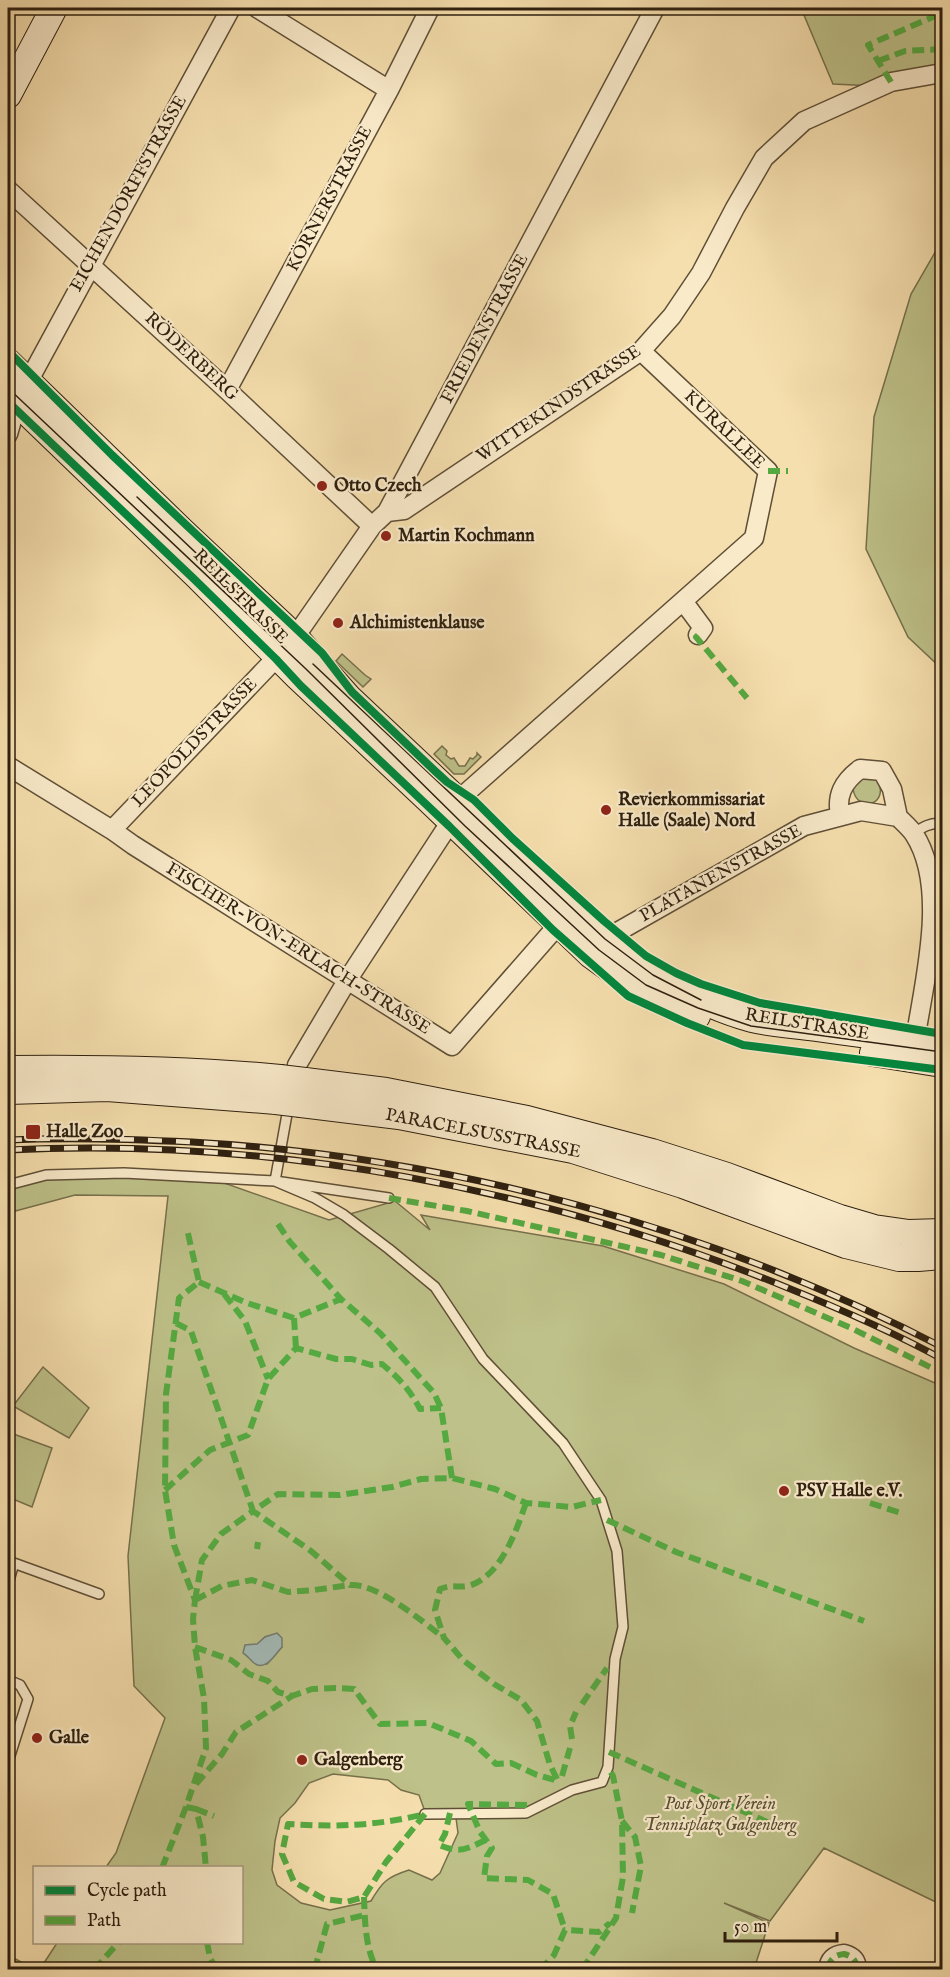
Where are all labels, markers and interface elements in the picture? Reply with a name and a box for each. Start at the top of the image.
street label: EICHENDORFFSTRASSE [65,92,193,296]
street label: KÖRNERSTRASSE [281,122,378,276]
street label: FRIEDENSTRASSE [436,250,534,408]
street label: RÖDERBERG [139,307,244,407]
street label: WITTEKINDSTRASSE [472,340,646,468]
street label: KURALLEE [678,385,770,475]
place label: Otto Czech [334,475,422,498]
marker: Otto Czech [315,479,329,493]
place label: Martin Kochmann [398,525,535,548]
marker: Martin Kochmann [379,529,393,543]
street label: REILSTRASSE [187,544,293,650]
place label: Alchimistenklause [349,612,485,635]
marker: Alchimistenklause [331,616,345,630]
street label: LEOPOLDSTRASSE [127,673,263,813]
place label: Revierkommissariat Halle (Saale) Nord [618,789,766,833]
marker: Revierkommissariat Halle (Saale) Nord [599,803,613,817]
street label: PLATANENSTRASSE [636,820,806,928]
street label: FISCHER-VON-ERLACH-STRASSE [161,858,435,1040]
street label: REILSTRASSE [743,1004,871,1046]
street label: PARACELSUSSTRASSE [383,1104,583,1164]
place label: Halle Zoo [46,1121,124,1144]
marker: Halle Zoo [24,1123,42,1141]
place label: PSV Halle e.V. [796,1480,903,1503]
marker: PSV Halle e.V. [777,1484,791,1498]
place label: Galle [49,1727,90,1750]
marker: Galle [30,1731,44,1745]
place label: Galgenberg [314,1749,404,1772]
marker: Galgenberg [295,1753,309,1767]
park label: Post Sport Verein Tennisplatz Galgenberg [643,1793,798,1837]
legend [33,1866,243,1944]
text: Cycle path [87,1880,167,1903]
scale bar [725,1905,838,1943]
text: Path [87,1910,121,1933]
text: 50 m [734,1916,767,1939]

